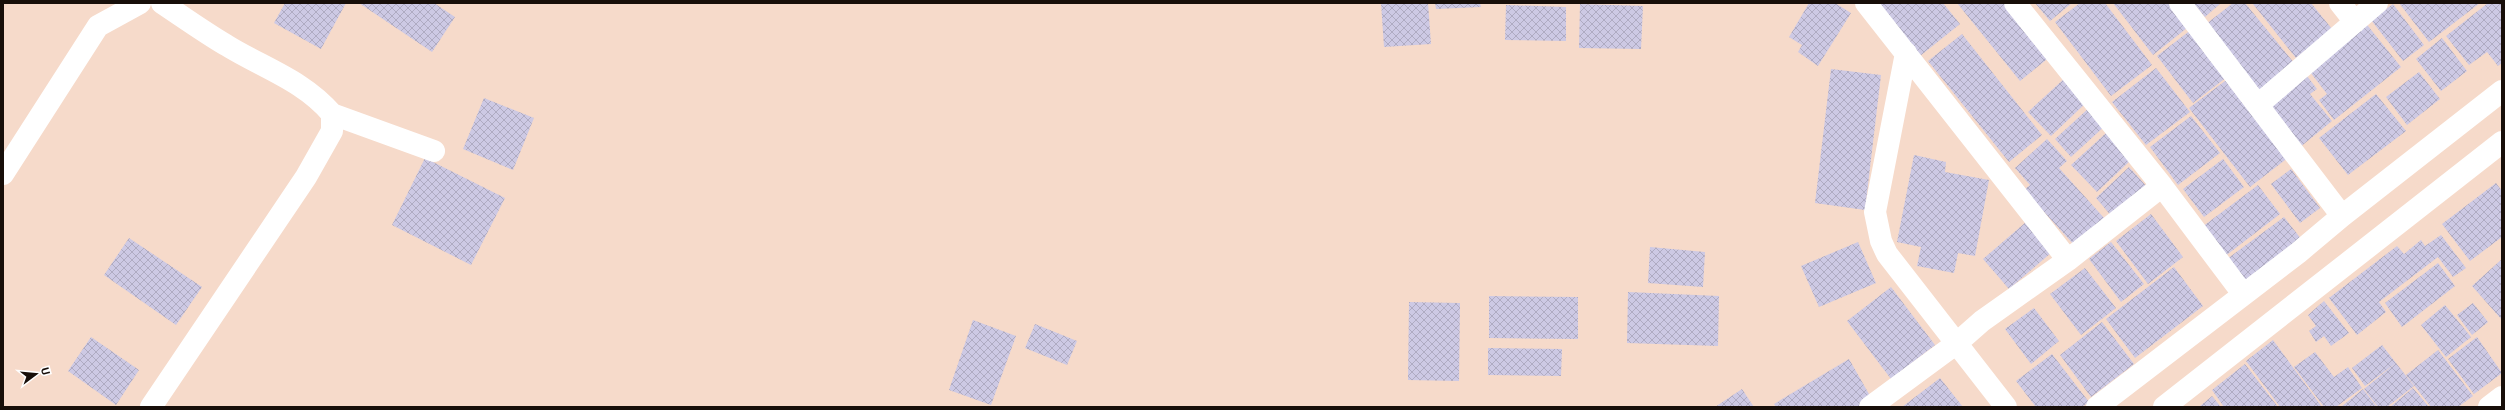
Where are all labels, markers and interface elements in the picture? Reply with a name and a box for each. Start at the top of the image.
north arrow [16,354,56,394]
text: U [38,366,52,377]

